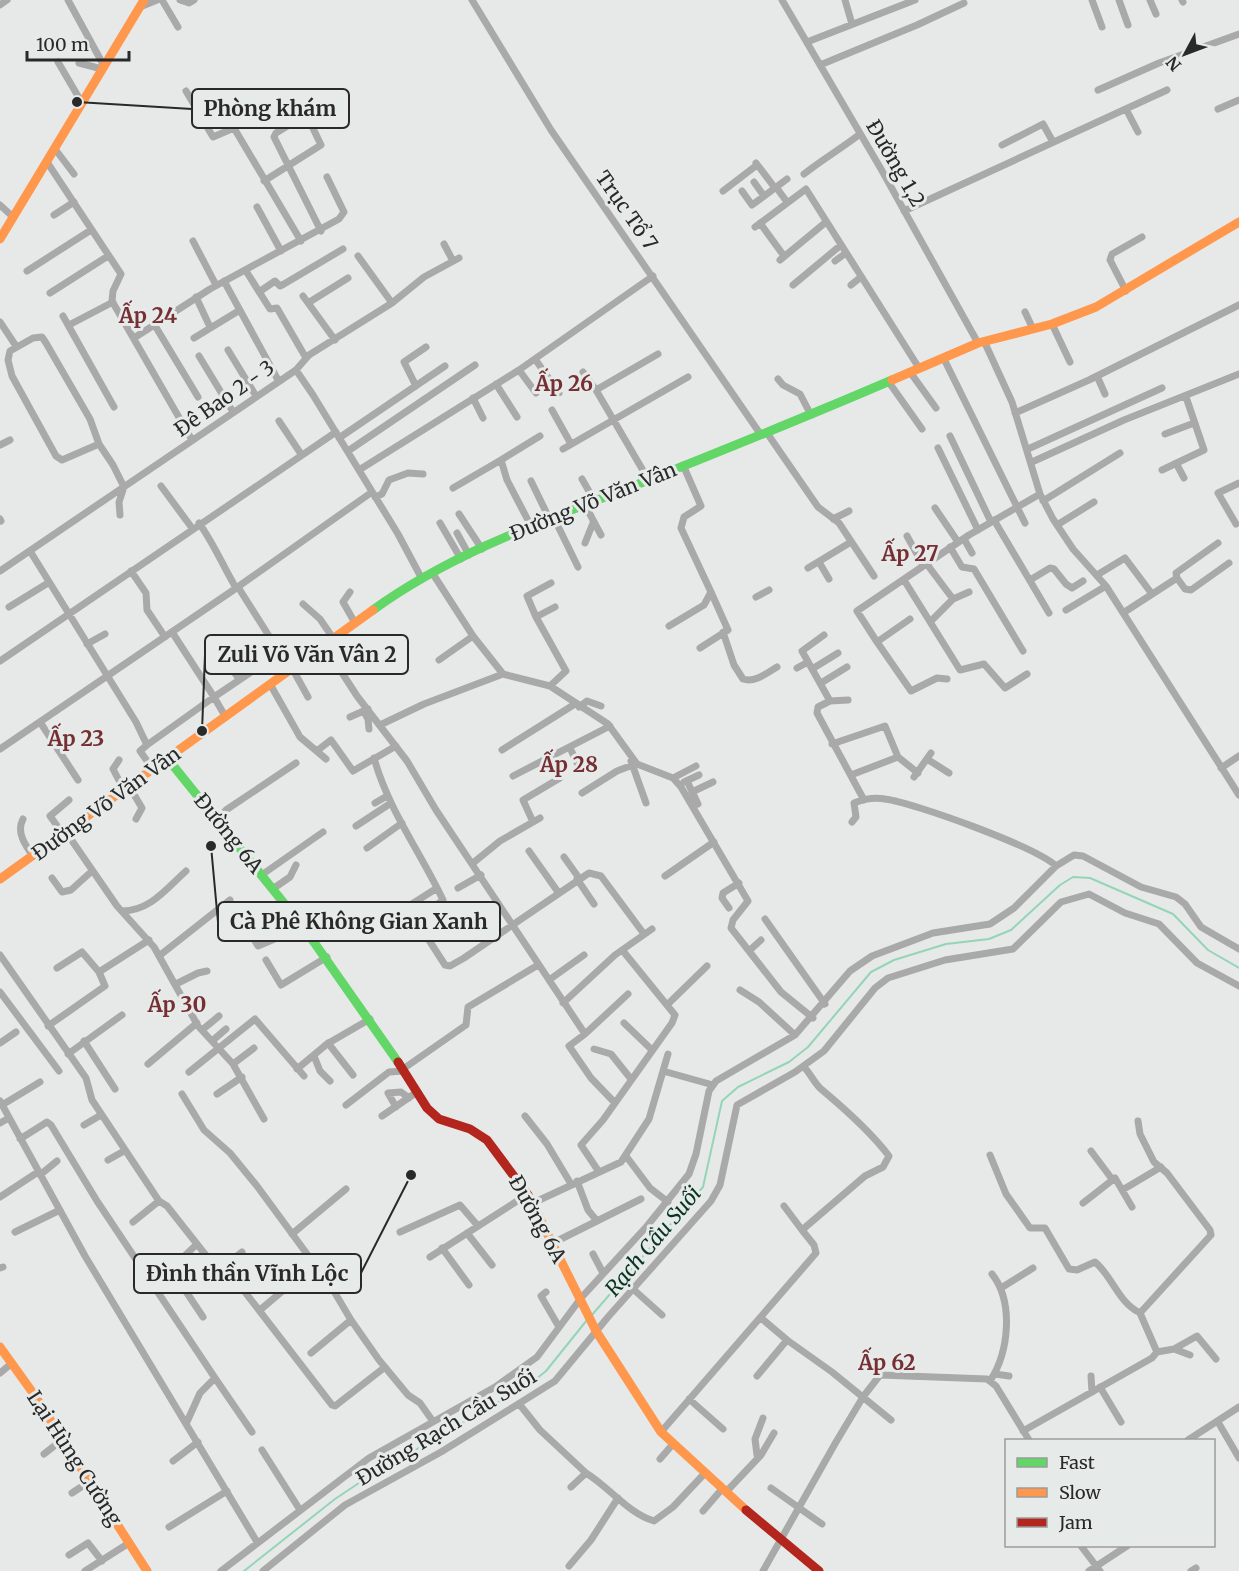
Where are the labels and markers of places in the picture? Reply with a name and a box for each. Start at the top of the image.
callout: Phòng khám [192,89,349,128]
callout: Zuli Võ Văn Vân 2 [205,635,408,674]
callout: Cà Phê Không Gian Xanh [218,902,500,941]
callout: Đình thần Vĩnh Lộc [134,1254,361,1293]

